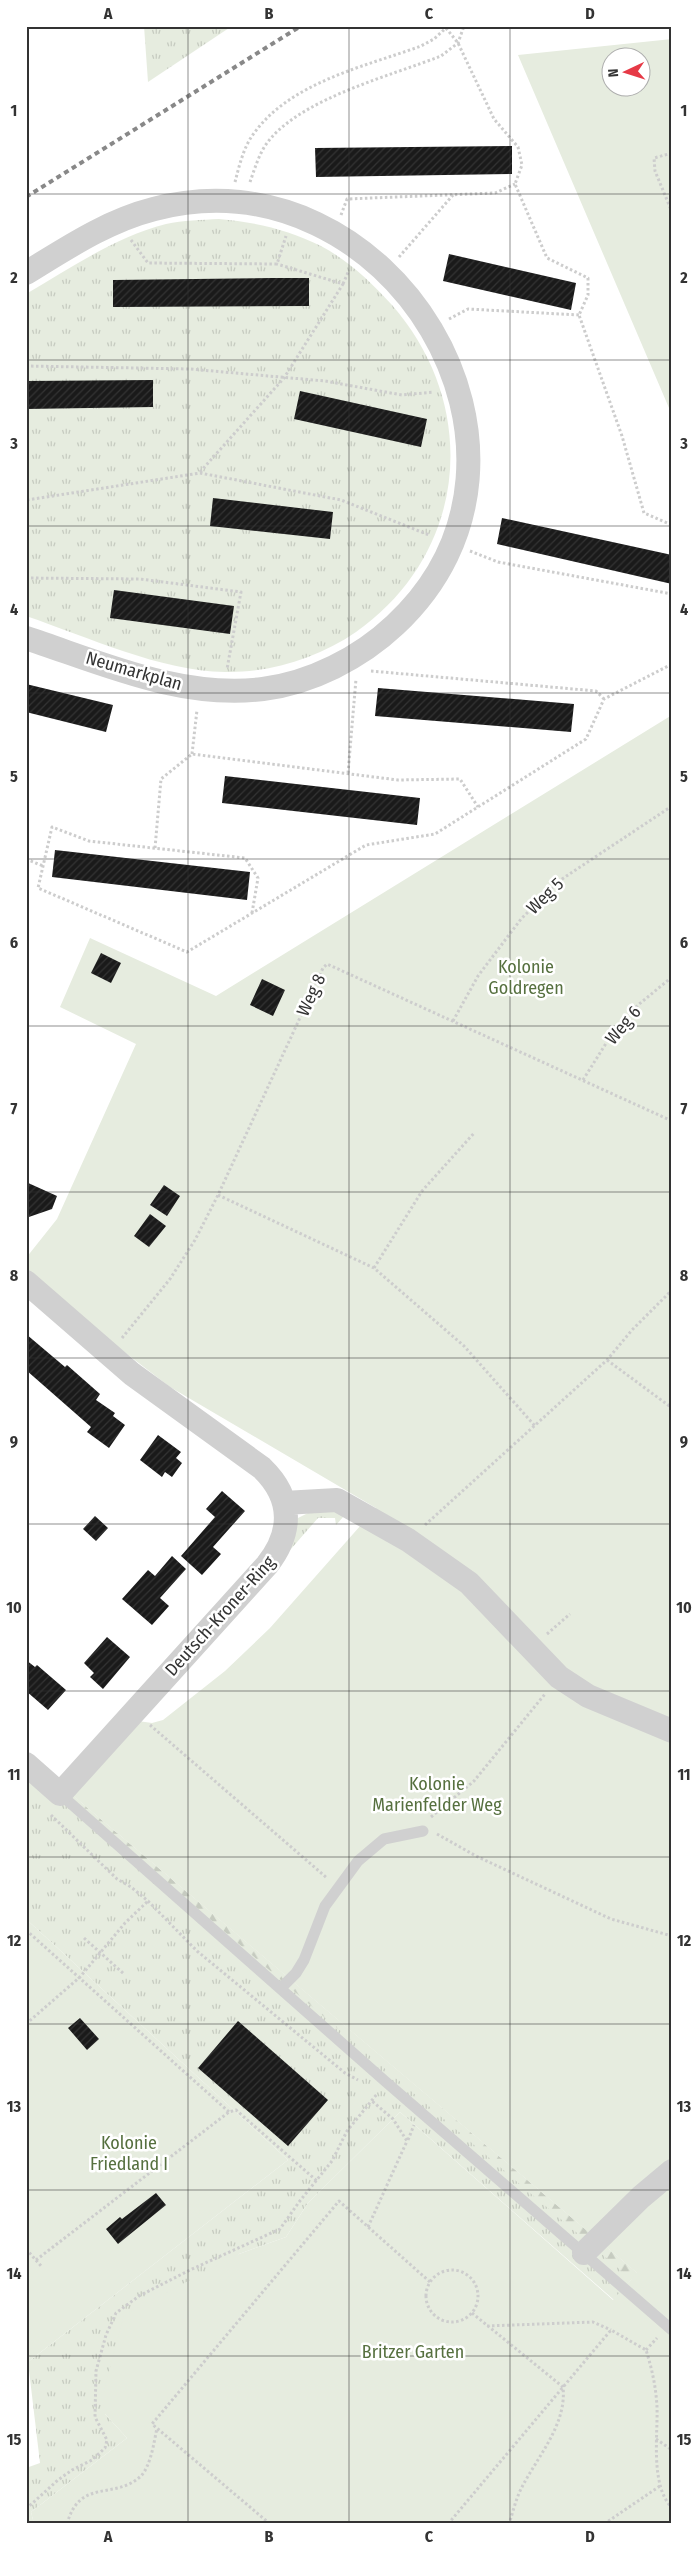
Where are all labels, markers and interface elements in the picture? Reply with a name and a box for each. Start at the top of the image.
text: A [103,4,113,23]
text: B [265,4,274,23]
text: C [425,4,434,23]
text: D [585,4,595,23]
north arrow [600,48,650,98]
text: N [605,68,622,78]
text: 1 [11,101,17,120]
text: 1 [681,101,687,120]
text: 2 [9,268,18,287]
text: 2 [679,268,688,287]
text: 3 [9,434,18,453]
text: 3 [679,434,688,453]
text: 4 [10,600,18,619]
text: 4 [680,600,688,619]
street label: Neumarkplan [83,647,185,695]
text: 5 [10,767,18,786]
text: 5 [680,767,688,786]
street label: Weg 5 [522,873,568,919]
text: 6 [10,933,18,952]
text: 6 [680,933,688,952]
park label: Kolonie Goldregen [488,956,564,999]
street label: Weg 8 [292,970,330,1020]
street label: Weg 6 [600,1001,646,1049]
text: 7 [11,1099,18,1118]
text: 7 [681,1099,688,1118]
text: 8 [10,1266,19,1285]
text: 8 [680,1266,689,1285]
text: 9 [10,1432,18,1451]
text: 9 [680,1432,688,1451]
street label: Deutsch-Kroner-Ring [160,1551,280,1681]
text: 10 [6,1598,22,1617]
text: 10 [676,1598,692,1617]
text: 11 [7,1765,21,1784]
text: 11 [677,1765,691,1784]
park label: Kolonie Marienfelder Weg [372,1773,502,1816]
text: 12 [7,1931,22,1950]
text: 12 [677,1931,692,1950]
text: 13 [7,2097,22,2116]
text: 13 [677,2097,692,2116]
park label: Kolonie Friedland I [90,2132,168,2175]
text: 14 [7,2264,22,2283]
text: 14 [677,2264,692,2283]
park label: Britzer Garten [362,2341,464,2363]
text: 15 [7,2430,21,2449]
text: 15 [677,2430,691,2449]
text: A [103,2527,113,2546]
text: B [265,2527,274,2546]
text: C [425,2527,434,2546]
text: D [585,2527,595,2546]

